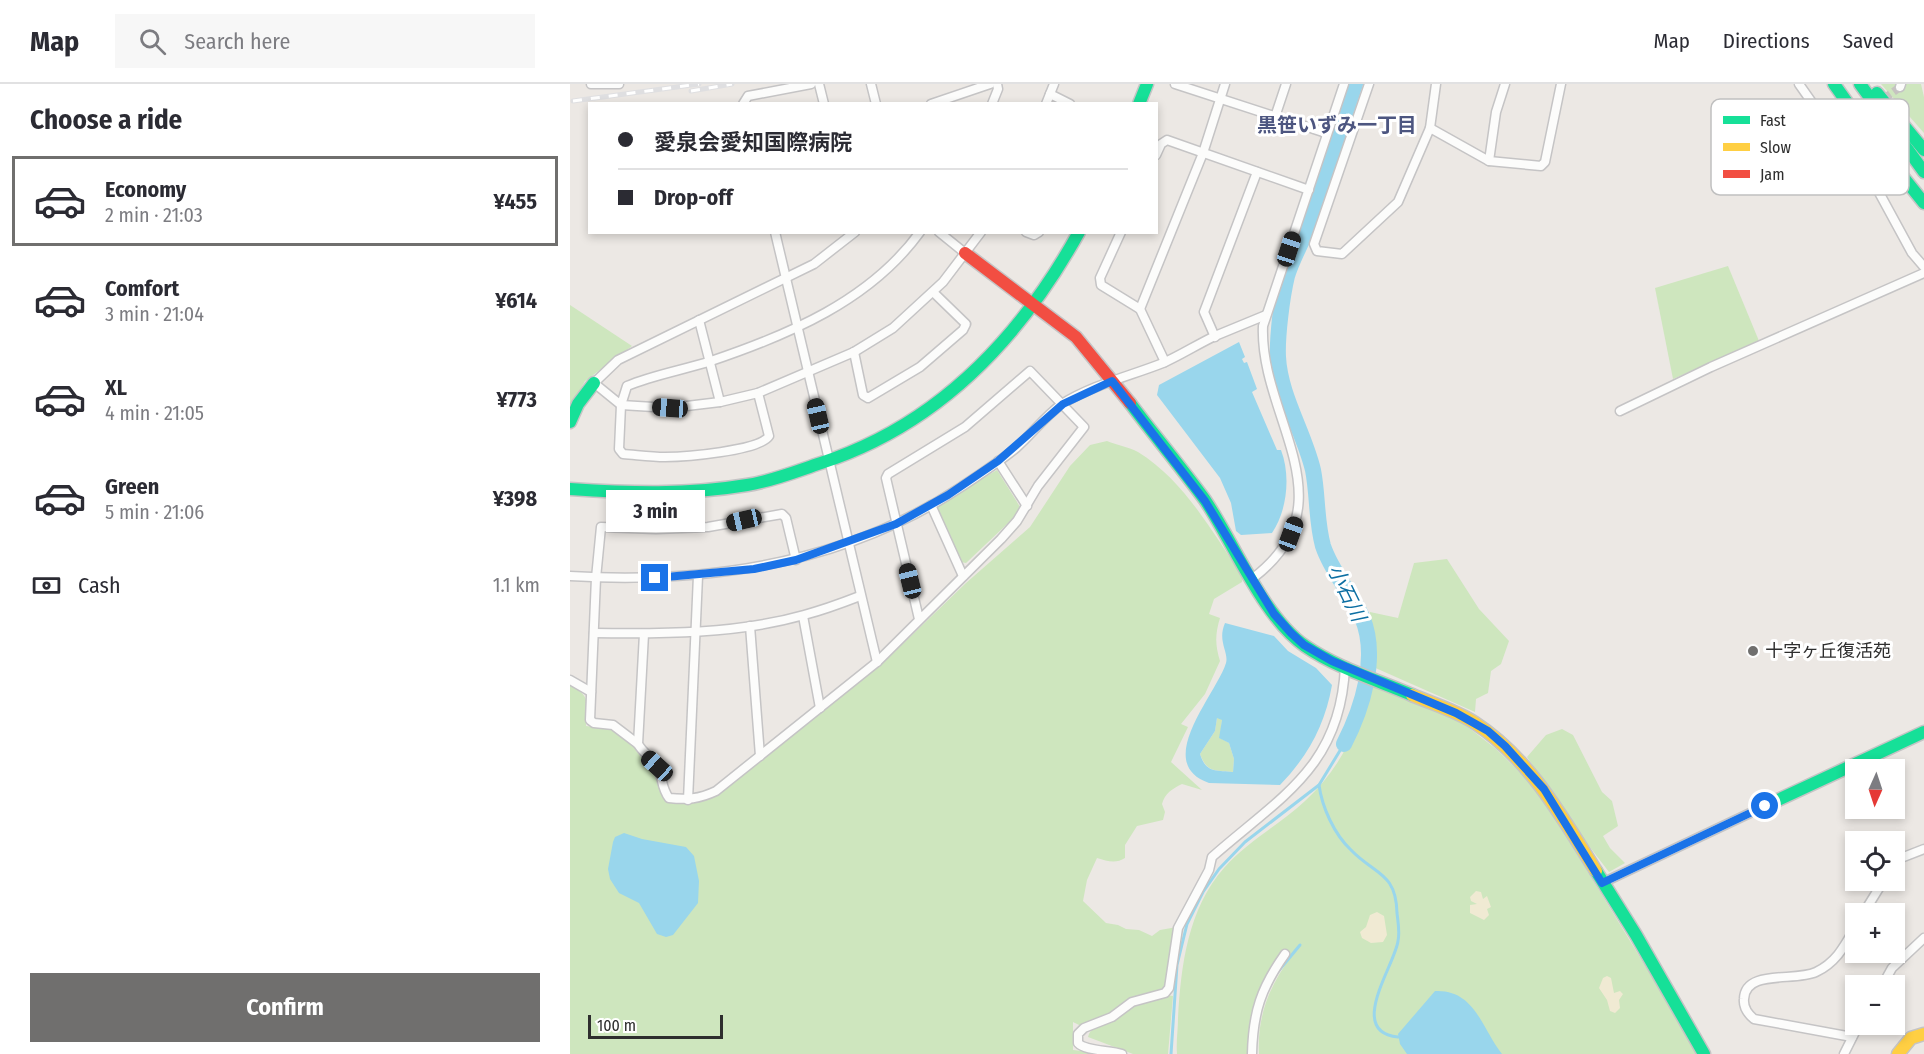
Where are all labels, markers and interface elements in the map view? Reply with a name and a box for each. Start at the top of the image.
search box [115,14,535,68]
text: Map [30,25,79,58]
icon: search [136,25,169,58]
text: Search here [184,28,290,55]
text: Map [1653,28,1690,54]
text: Directions [1723,28,1810,54]
text: Saved [1843,28,1894,54]
legend [1711,99,1909,195]
text: Choose a ride [30,104,182,136]
text: Fast [1760,111,1787,130]
district label: 黒笹いずみ一丁目 [1257,113,1417,137]
text: 愛泉会愛知国際病院 [654,129,852,156]
text: Slow [1760,138,1791,157]
text: Jam [1760,165,1785,184]
icon: car [33,174,87,228]
text: Economy [105,176,186,203]
text: Drop-off [654,184,733,211]
text: ¥455 [493,188,537,215]
text: 2 min · 21:03 [105,203,203,227]
car [1275,229,1303,269]
icon: car [33,273,87,327]
text: Comfort [105,275,179,302]
text: ¥614 [495,287,537,314]
text: 3 min · 21:04 [105,302,204,326]
icon: car [33,372,87,426]
text: XL [105,374,127,401]
text: ¥773 [496,386,537,413]
car [805,396,831,436]
car [651,398,689,418]
text: 4 min · 21:05 [105,401,204,425]
icon: car [33,471,87,525]
text: Green [105,473,159,500]
text: ¥398 [493,485,537,512]
callout: 3 min [606,491,704,533]
text: 3 min [633,499,678,523]
text: 5 min · 21:06 [105,500,204,524]
car [724,507,764,533]
car [1276,514,1306,554]
car [897,561,923,601]
water label: 小石川 [1323,561,1372,627]
route end [641,564,668,591]
icon: cash [30,569,63,602]
text: Cash [78,572,121,599]
text: 1.1 km [493,573,540,597]
place label: 十字ヶ丘復活苑 [1765,640,1891,662]
marker: 十字ヶ丘復活苑 [1746,644,1760,658]
car [638,747,676,785]
north arrow [1845,759,1905,819]
map controls [1845,759,1905,1035]
route start [1751,792,1778,819]
button: locate [1845,831,1905,891]
button: + [1845,903,1905,963]
button: Confirm [30,973,540,1042]
button: − [1845,975,1905,1035]
scale bar [588,1012,723,1040]
text: 100 m [597,1016,636,1035]

